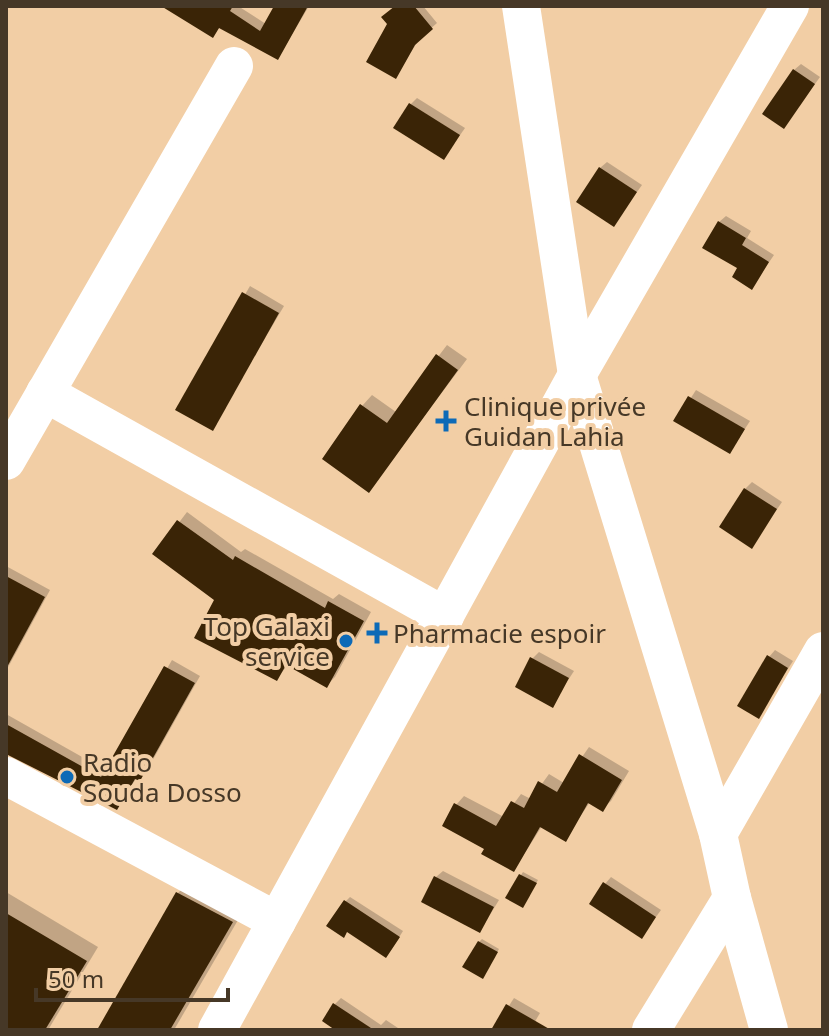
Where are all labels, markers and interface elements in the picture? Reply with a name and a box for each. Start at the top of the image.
place label: Clinique privée Guidan Lahia [464,388,646,454]
marker: Clinique privée Guidan Lahia [435,410,457,432]
place label: Top Galaxi service [204,608,330,674]
place label: Pharmacie espoir [393,615,606,651]
marker: Pharmacie espoir [368,624,386,642]
marker: Top Galaxi service [337,632,355,650]
place label: Radio Souda Dosso [83,744,242,810]
marker: Radio Souda Dosso [58,768,76,786]
scale bar [36,952,228,1002]
text: 50 m [48,962,104,995]

